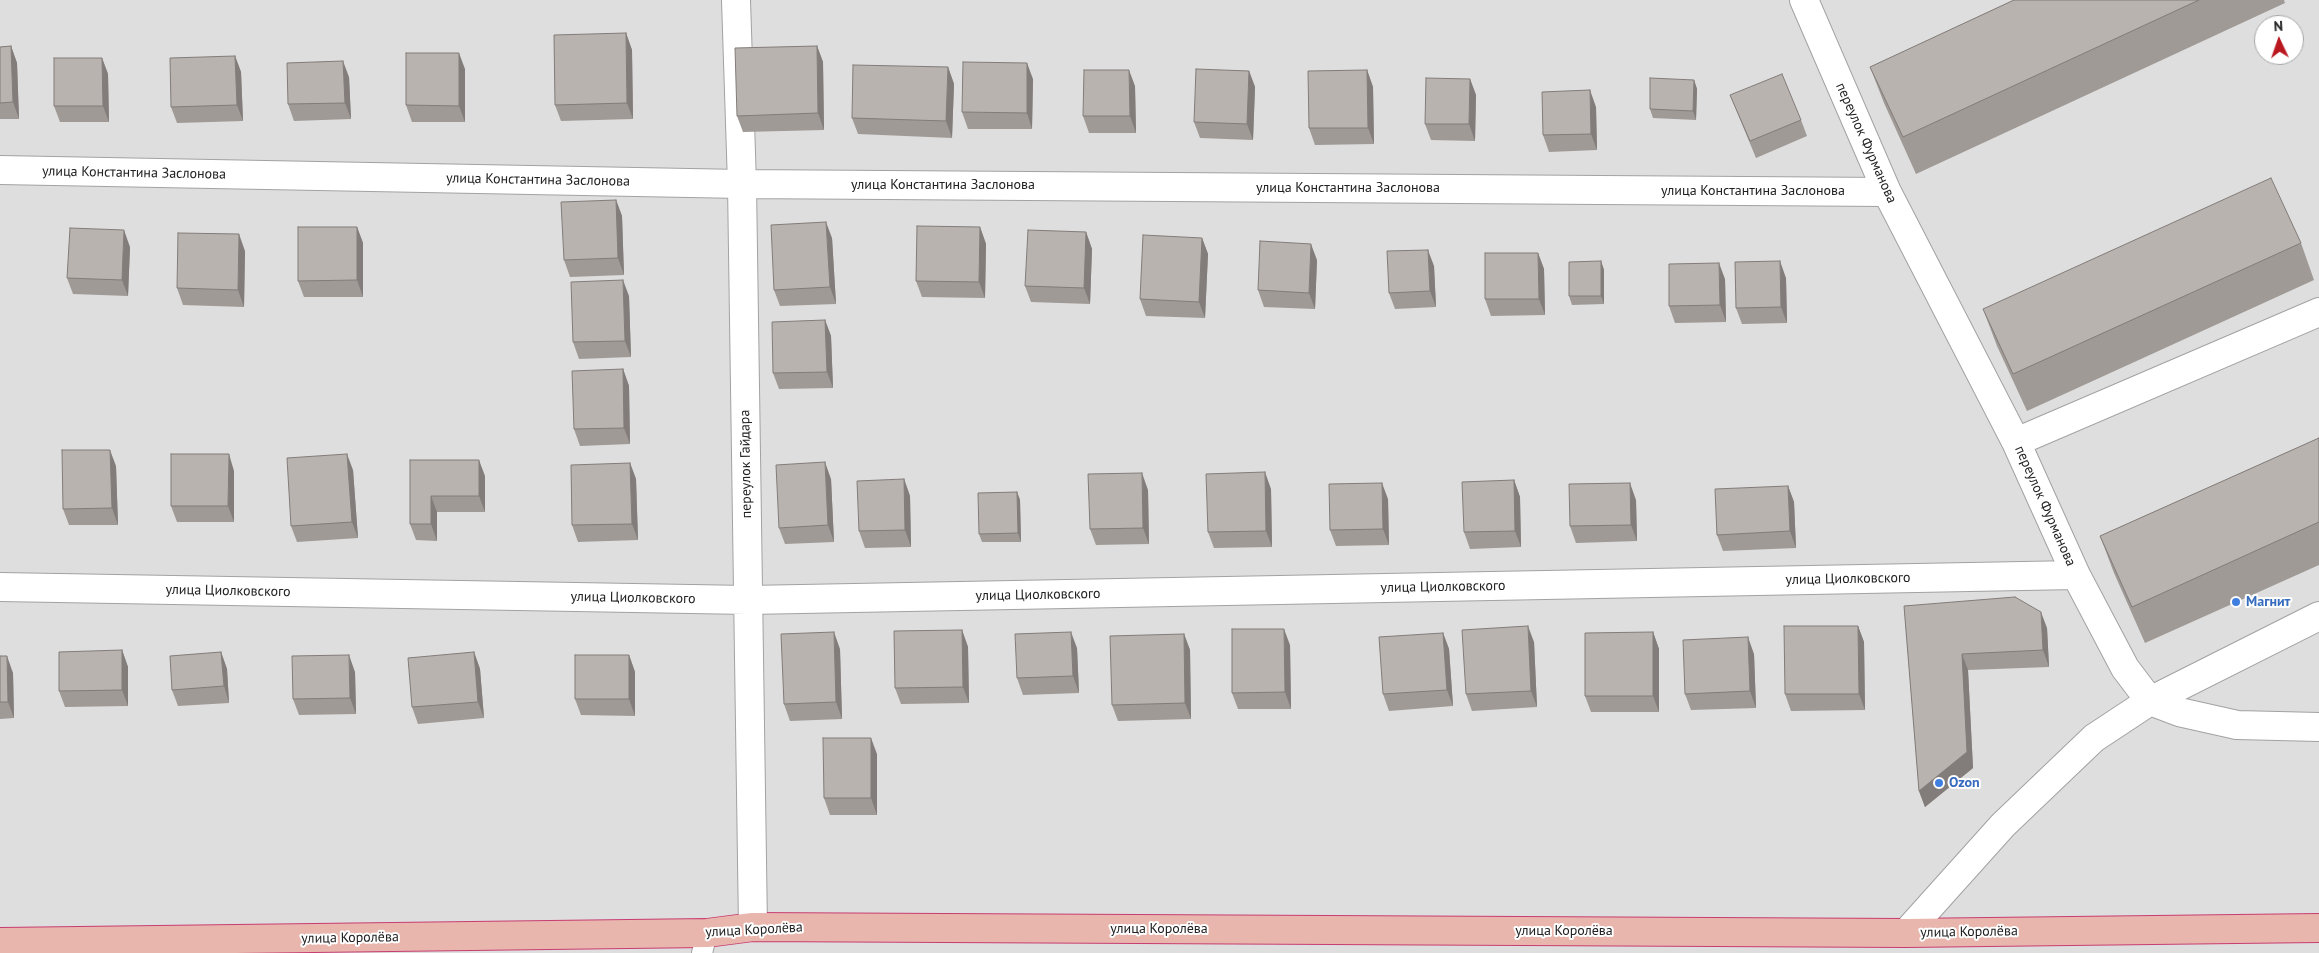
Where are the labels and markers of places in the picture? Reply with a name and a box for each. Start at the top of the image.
place label: Магнит [2246,594,2290,610]
marker: Магнит [2230,596,2242,608]
place label: Ozon [1949,775,1980,791]
marker: Ozon [1933,777,1945,789]

